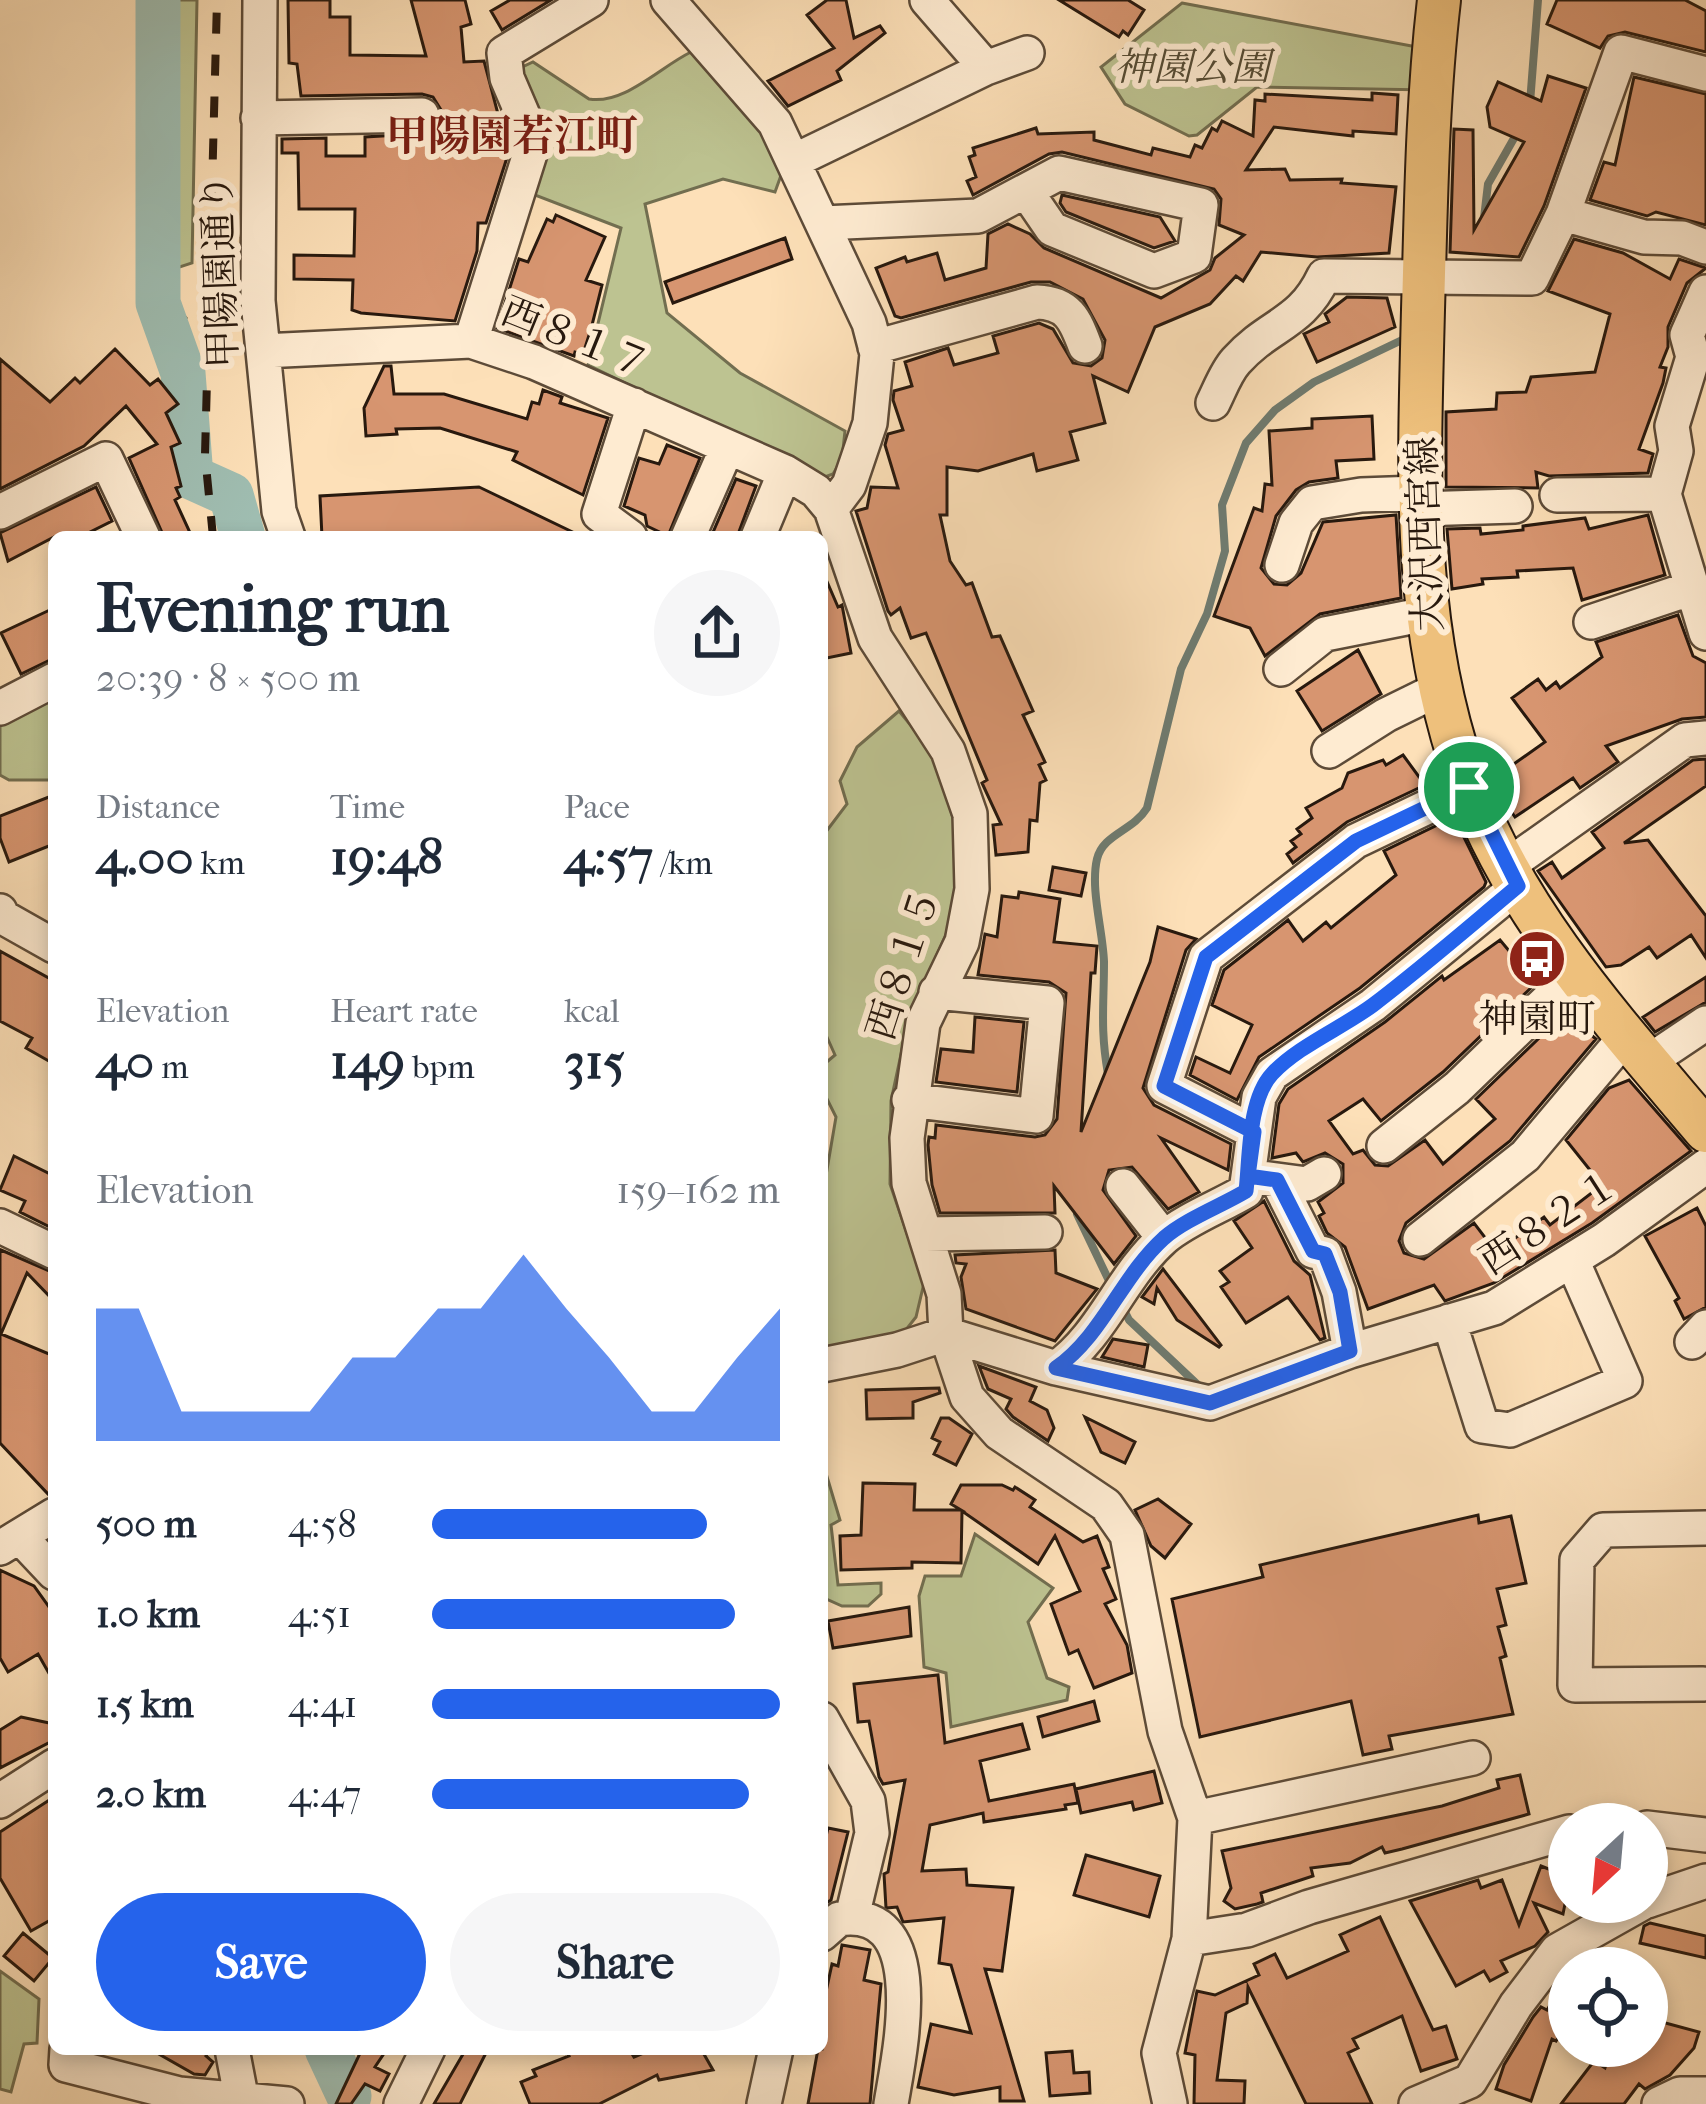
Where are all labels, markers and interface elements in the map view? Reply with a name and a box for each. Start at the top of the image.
park label: 神園公園 [1114,44,1276,90]
district label: 甲陽園若江町 [386,112,638,161]
street label: 甲陽園通り [194,173,246,369]
street label: 西８１７ [495,287,657,389]
street label: 大沢西宮線 [1399,436,1451,632]
button: share [654,570,780,696]
text: Evening run [96,571,449,648]
text: 20:39 · 8 × 500 m [96,655,360,701]
pin [1418,736,1520,838]
icon: arrive [1436,754,1502,820]
text: Distance [96,788,220,827]
text: Time [330,788,405,827]
text: Pace [564,788,630,827]
text: 4.00 [96,827,194,887]
text: 19:48 [330,827,443,887]
text: 4:57 [564,827,653,887]
text: km [194,844,245,883]
text: /km [653,844,713,883]
street label: 西８１５ [857,883,949,1045]
bus stop icon: 神園町 [1506,928,1568,990]
text: Elevation [96,992,229,1031]
text: Heart rate [330,992,478,1031]
text: kcal [564,992,620,1031]
place label: 神園町 [1478,996,1596,1042]
text: 40 [96,1031,154,1091]
text: 149 [330,1031,405,1091]
text: 315 [564,1031,625,1091]
text: m [154,1048,189,1087]
text: bpm [405,1048,475,1087]
street label: 西８２１ [1471,1160,1627,1284]
text: Elevation [96,1167,254,1213]
text: 159–162 m [616,1167,780,1213]
text: 500 m [96,1501,197,1547]
text: 4:58 [288,1501,357,1547]
text: 1.0 km [96,1591,200,1637]
text: 4:51 [288,1591,351,1637]
text: 1.5 km [96,1681,194,1727]
text: 4:41 [288,1681,357,1727]
text: 2.0 km [96,1771,206,1817]
text: 4:47 [288,1771,361,1817]
north arrow [1548,1803,1668,1923]
map controls [1548,1803,1668,2067]
button: Save [96,1893,426,2031]
button: Share [450,1893,780,2031]
button: locate [1548,1947,1668,2067]

